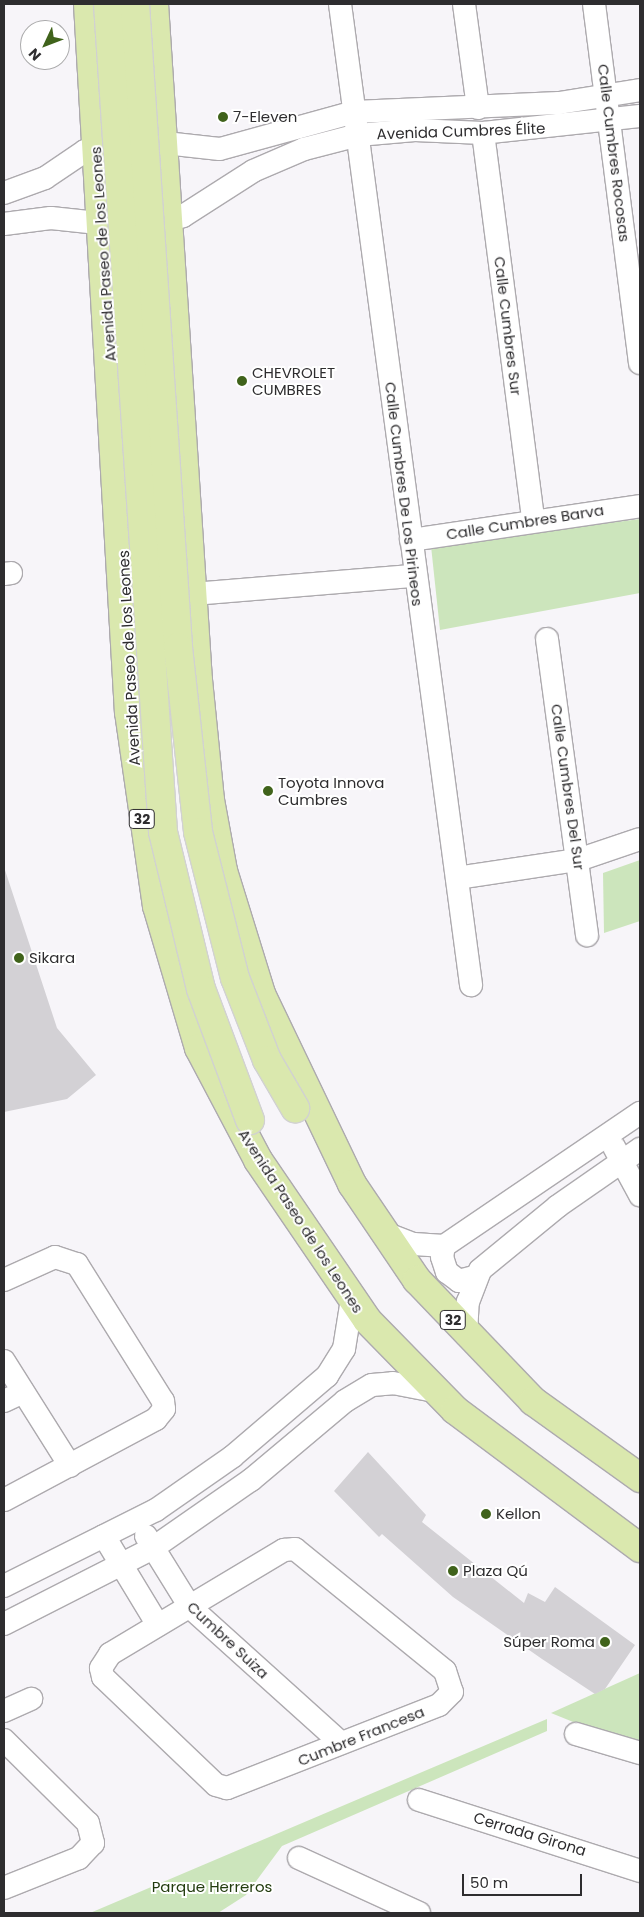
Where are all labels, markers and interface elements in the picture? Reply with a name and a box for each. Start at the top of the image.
north arrow [20,20,70,70]
text: N [24,44,46,65]
street label: Calle Cumbres Rocosas [594,63,634,243]
place label: 7-Eleven [233,108,297,126]
marker: 7-Eleven [217,111,229,123]
street label: Avenida Cumbres Élite [376,119,546,143]
street label: Avenida Paseo de los Leones [87,146,119,362]
street label: Calle Cumbres Sur [491,255,525,397]
place label: CHEVROLET CUMBRES [252,363,335,398]
marker: CHEVROLET CUMBRES [236,375,248,387]
street label: Calle Cumbres De Los Pirineos [381,381,427,607]
street label: Calle Cumbres Barva [445,501,605,543]
street label: Avenida Paseo de los Leones [114,550,144,766]
street label: Calle Cumbres Del Sur [547,703,589,871]
place label: Toyota Innova Cumbres [278,773,384,808]
marker: Toyota Innova Cumbres [262,785,274,797]
road number: 32 [128,808,156,831]
place label: Sikara [29,949,75,967]
marker: Sikara [13,952,25,964]
street label: Avenida Paseo de los Leones [235,1126,367,1316]
road number: 32 [439,1308,467,1332]
place label: Kellon [496,1505,541,1523]
marker: Kellon [480,1508,492,1520]
place label: Plaza Qú [463,1562,528,1580]
marker: Plaza Qú [447,1565,459,1577]
street label: Cumbre Suiza [184,1598,272,1682]
place label: Súper Roma [503,1633,595,1651]
marker: Súper Roma [599,1636,611,1648]
street label: Cumbre Francesa [295,1702,427,1770]
street label: Cerrada Girona [472,1808,588,1860]
scale bar [464,1864,584,1896]
text: 50 m [470,1872,508,1893]
park label: Parque Herreros [152,1878,272,1896]

